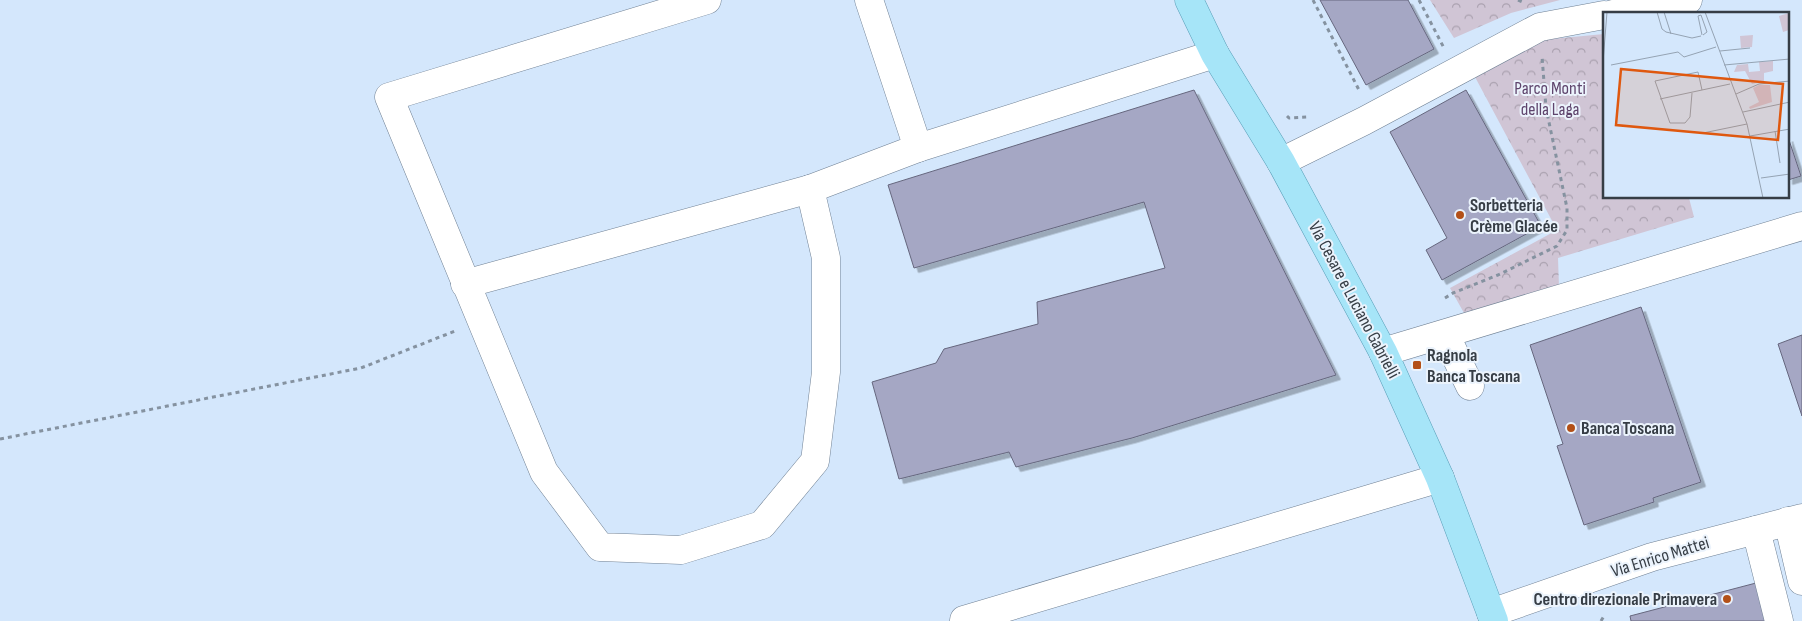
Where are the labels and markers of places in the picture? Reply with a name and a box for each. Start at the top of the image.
place label: Sorbetteria Crème Glacée [1470,195,1558,237]
marker: Sorbetteria Crème Glacée [1454,209,1466,221]
place label: Ragnola Banca Toscana [1427,345,1520,387]
marker: Ragnola Banca Toscana [1411,359,1423,371]
place label: Banca Toscana [1581,418,1674,439]
marker: Banca Toscana [1565,422,1577,434]
place label: Centro direzionale Primavera [1533,589,1717,610]
marker: Centro direzionale Primavera [1721,593,1733,605]

